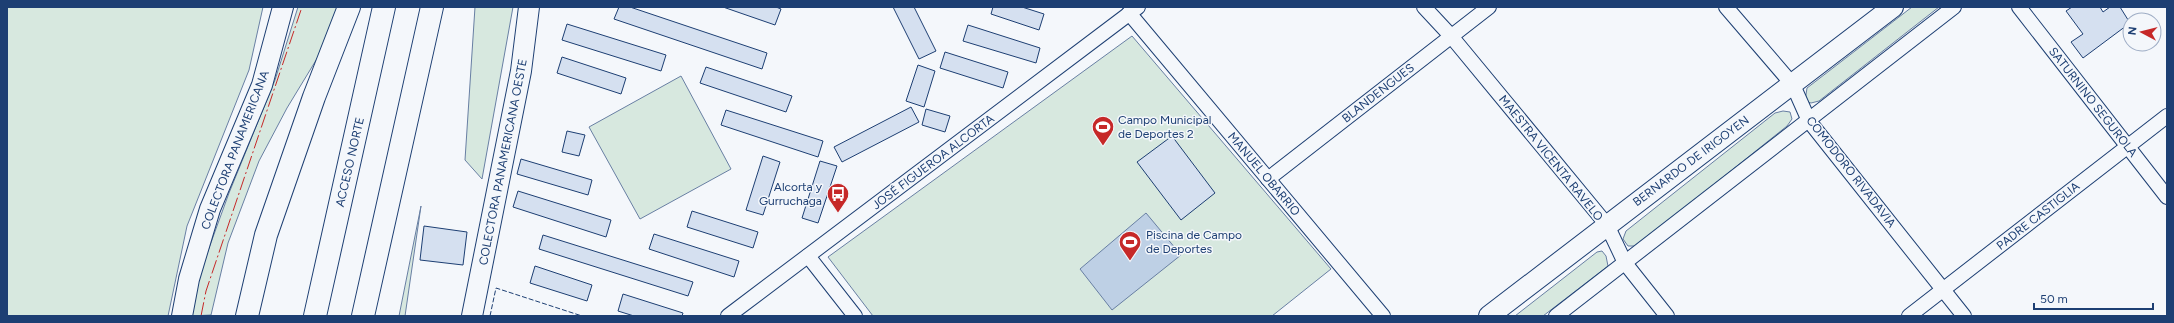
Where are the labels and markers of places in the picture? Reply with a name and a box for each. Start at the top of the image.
place label: Campo Municipal de Deportes 2 [1118,113,1211,141]
sports icon: Campo Municipal de Deportes 2 [1090,114,1116,147]
place label: Alcorta y Gurruchaga [759,180,823,208]
bus stop icon: Alcorta y Gurruchaga [825,181,851,214]
place label: Piscina de Campo de Deportes [1146,228,1242,256]
sports icon: Piscina de Campo de Deportes [1117,229,1143,262]

